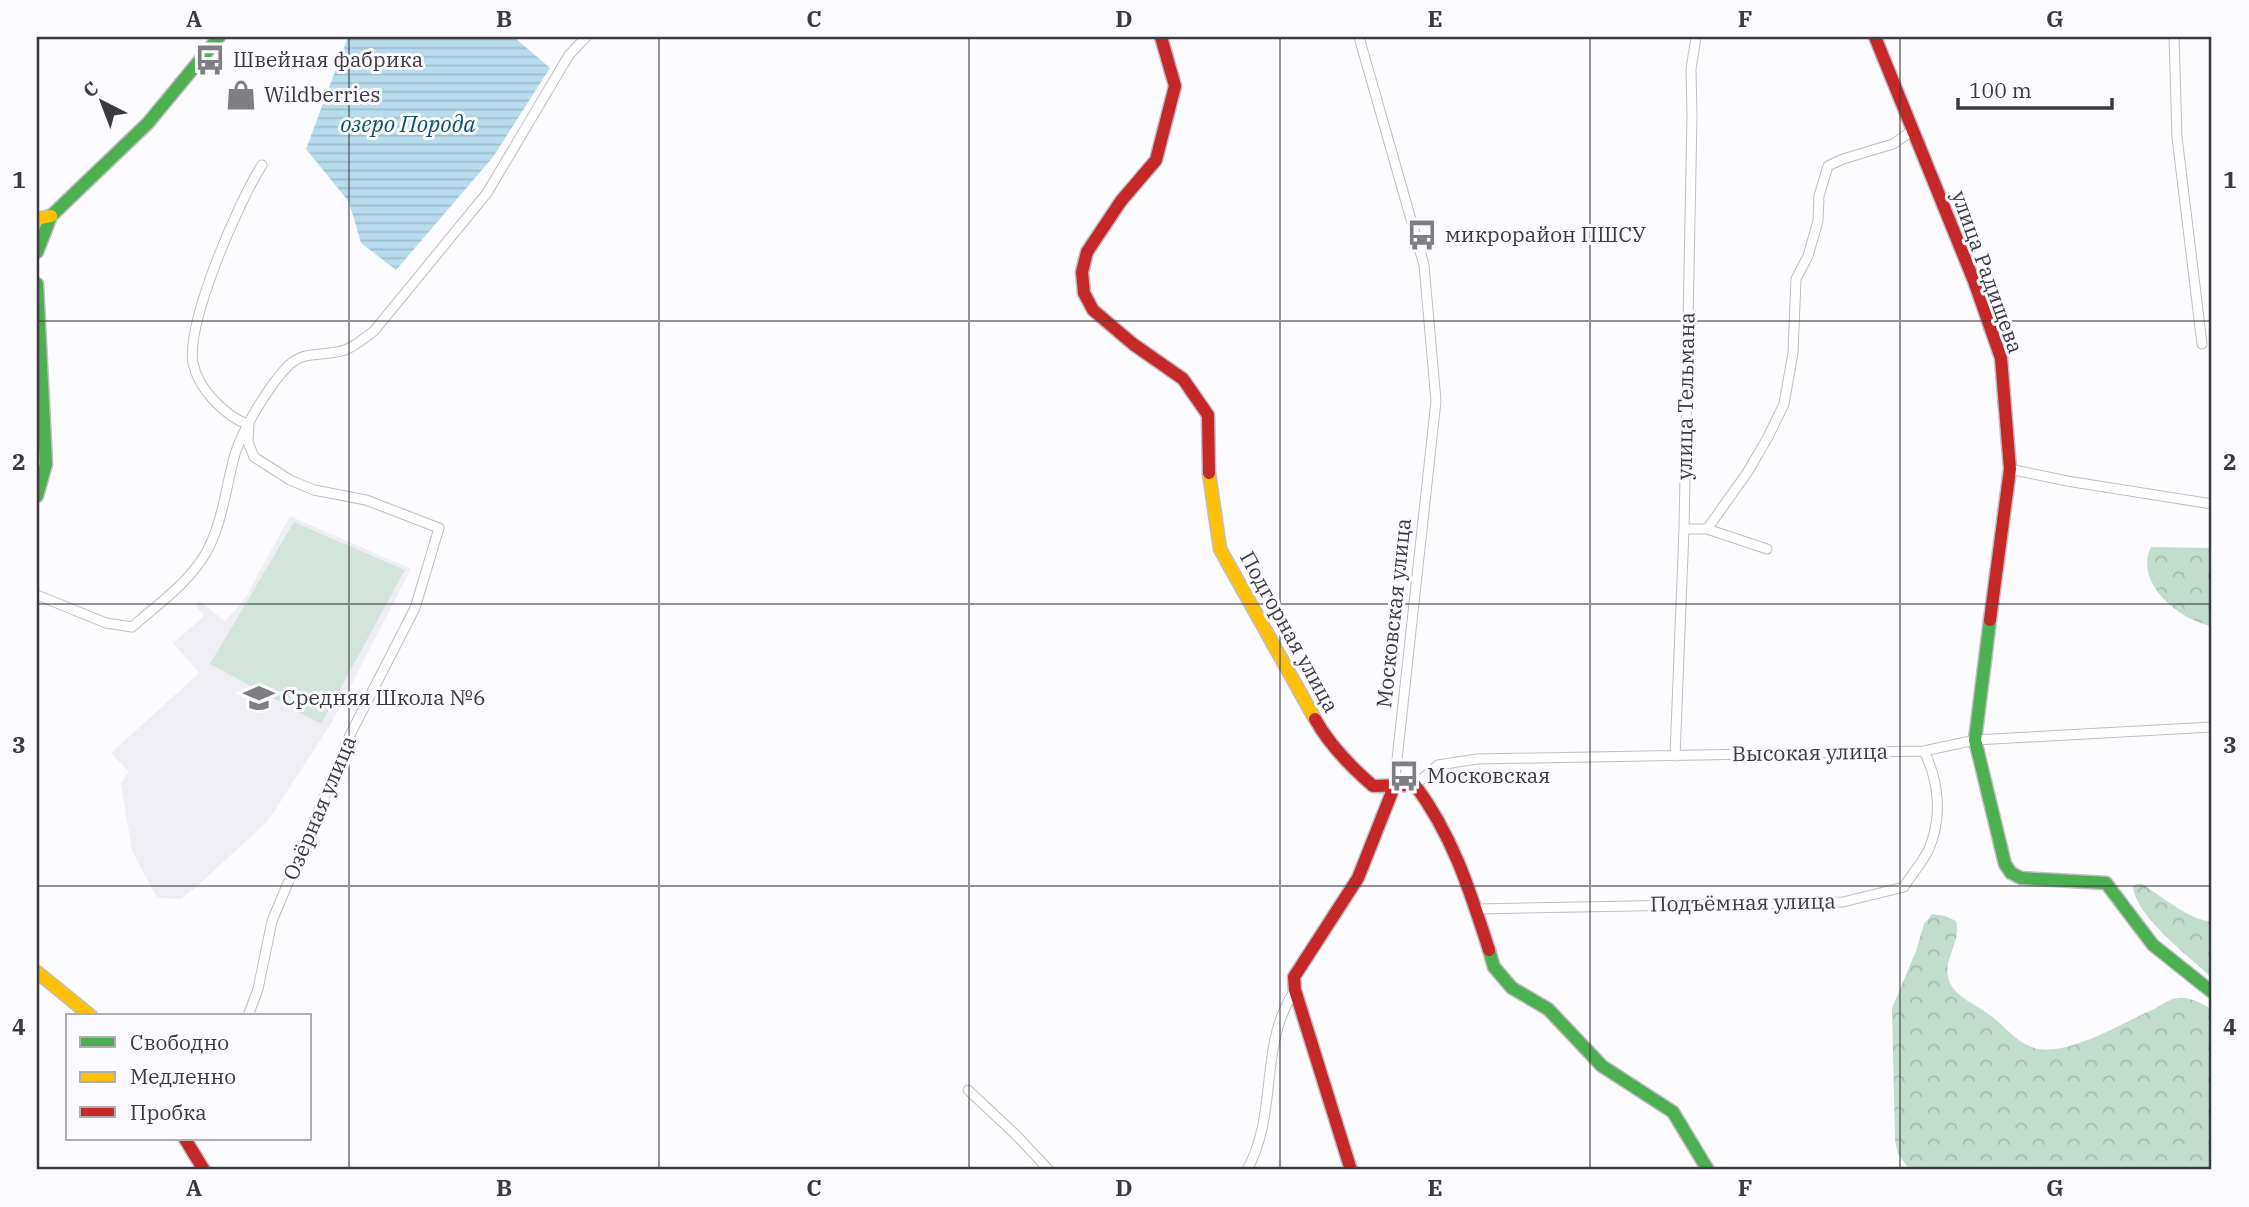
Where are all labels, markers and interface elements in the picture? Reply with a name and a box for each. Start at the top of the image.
text: A [186,3,202,33]
text: B [496,3,512,33]
text: C [806,3,822,33]
text: D [1115,3,1133,33]
text: E [1427,3,1443,33]
text: F [1738,3,1752,33]
text: G [2046,3,2064,33]
bus stop icon: Швейная фабрика [193,43,227,77]
place label: Швейная фабрика [233,45,423,73]
north arrow [66,66,136,136]
scale bar [1958,66,2112,110]
text: С [78,76,103,103]
text: 100 m [1969,76,2032,104]
shop icon: Wildberries [224,78,258,112]
place label: Wildberries [264,80,380,108]
water label: озеро Порода [340,108,476,138]
text: 1 [12,164,26,194]
text: 1 [2223,164,2237,194]
street label: улица Радищева [1946,186,2030,357]
bus stop icon: микрорайон ПШСУ [1405,218,1439,252]
place label: микрорайон ПШСУ [1445,220,1646,248]
street label: улица Тельмана [1670,312,1700,480]
text: 2 [12,446,26,476]
text: 2 [2223,446,2237,476]
street label: Московская улица [1369,517,1417,709]
street label: Подгорная улица [1234,546,1346,717]
school or university icon: Средняя Школа №6 [242,681,276,715]
place label: Средняя Школа №6 [282,683,486,711]
text: 3 [12,729,26,759]
text: 3 [2223,729,2237,759]
street label: Озёрная улица [276,731,362,884]
street label: Высокая улица [1732,737,1888,767]
bus stop icon: Московская [1387,759,1421,793]
place label: Московская [1427,761,1550,789]
street label: Подъёмная улица [1650,886,1836,918]
text: 4 [12,1011,26,1041]
text: 4 [2223,1011,2237,1041]
legend [66,1014,312,1140]
text: Свободно [130,1028,229,1056]
text: Медленно [130,1062,236,1090]
text: Пробка [130,1098,207,1126]
text: A [186,1172,202,1202]
text: B [496,1172,512,1202]
text: C [806,1172,822,1202]
text: D [1115,1172,1133,1202]
text: E [1427,1172,1443,1202]
text: F [1738,1172,1752,1202]
text: G [2046,1172,2064,1202]

